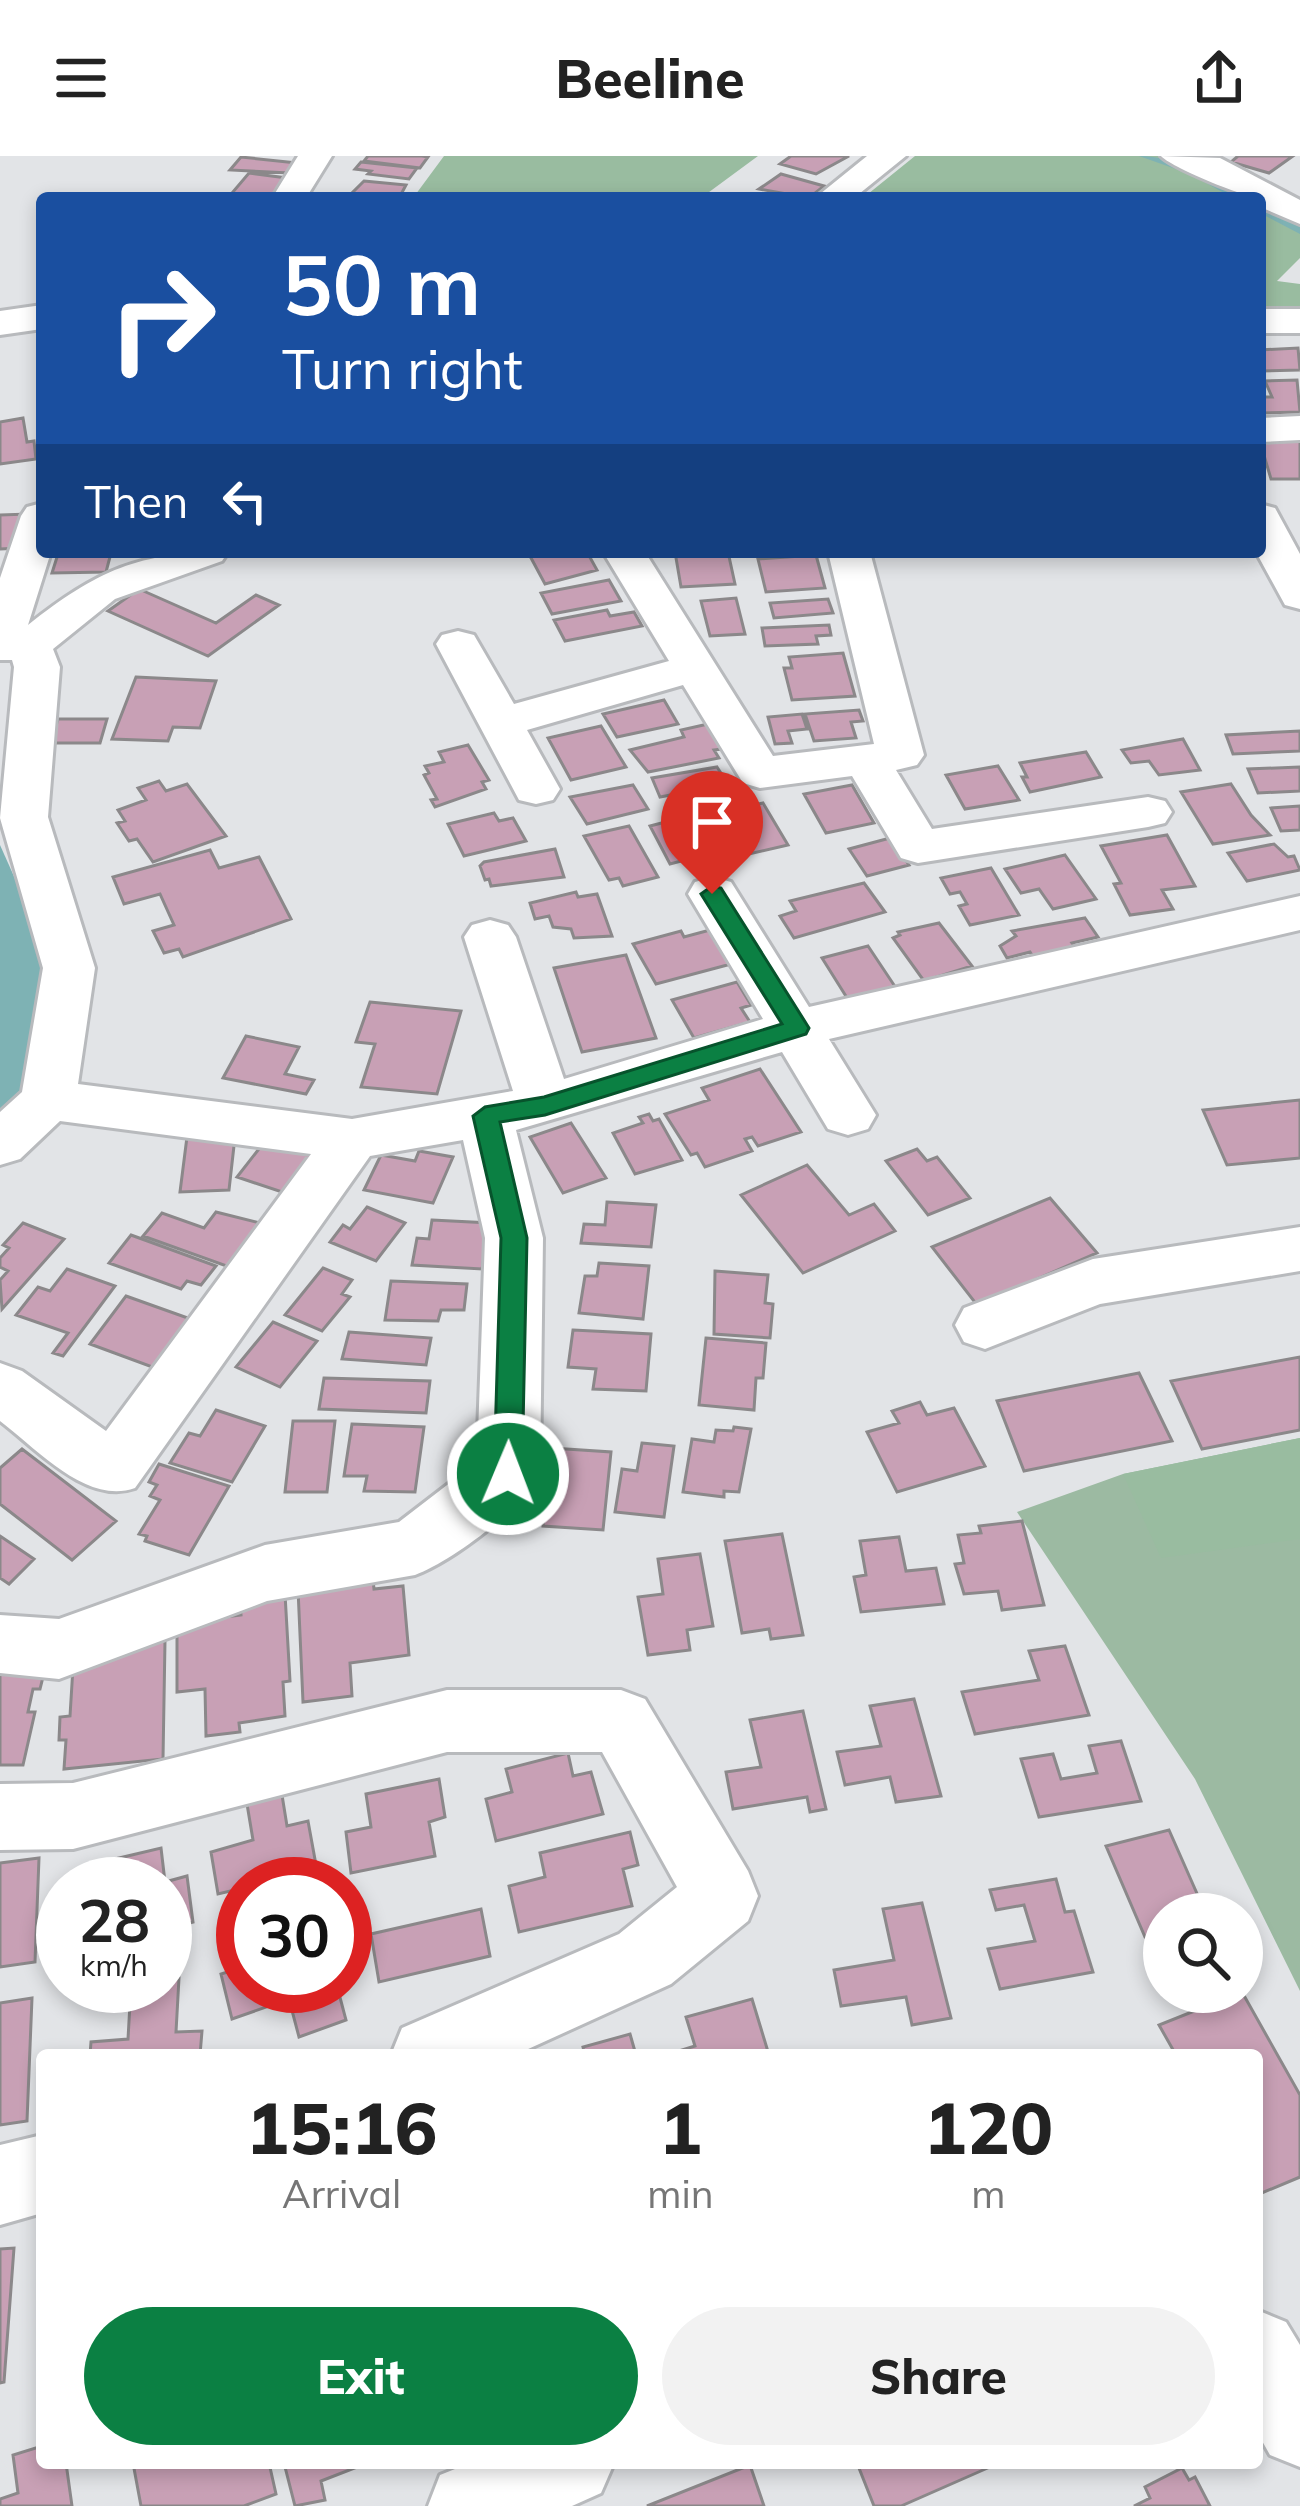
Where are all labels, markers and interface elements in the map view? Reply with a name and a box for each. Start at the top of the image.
text: Beeline [555,44,745,112]
icon: menu [48,45,114,111]
icon: share [1186,45,1252,111]
text: 50 m [282,231,481,336]
icon: right [84,240,240,396]
text: Turn right [282,335,523,403]
icon: left [212,468,278,534]
text: Then [84,473,188,529]
pin [661,771,763,894]
icon: arrive [679,789,745,855]
position arrow [445,1411,571,1537]
speed limit sign: 30 [216,1857,372,2013]
text: 28 [78,1882,150,1957]
map controls [1143,1893,1263,2013]
button: search [1143,1893,1263,2013]
text: km/h [80,1946,148,1984]
text: 15:16 [246,2082,437,2172]
text: 1 [659,2082,702,2172]
text: 120 [924,2082,1053,2172]
text: Arrival [282,2169,401,2218]
text: min [647,2169,714,2218]
text: m [971,2169,1005,2218]
button: Exit [84,2307,638,2445]
button: Share [662,2307,1215,2445]

